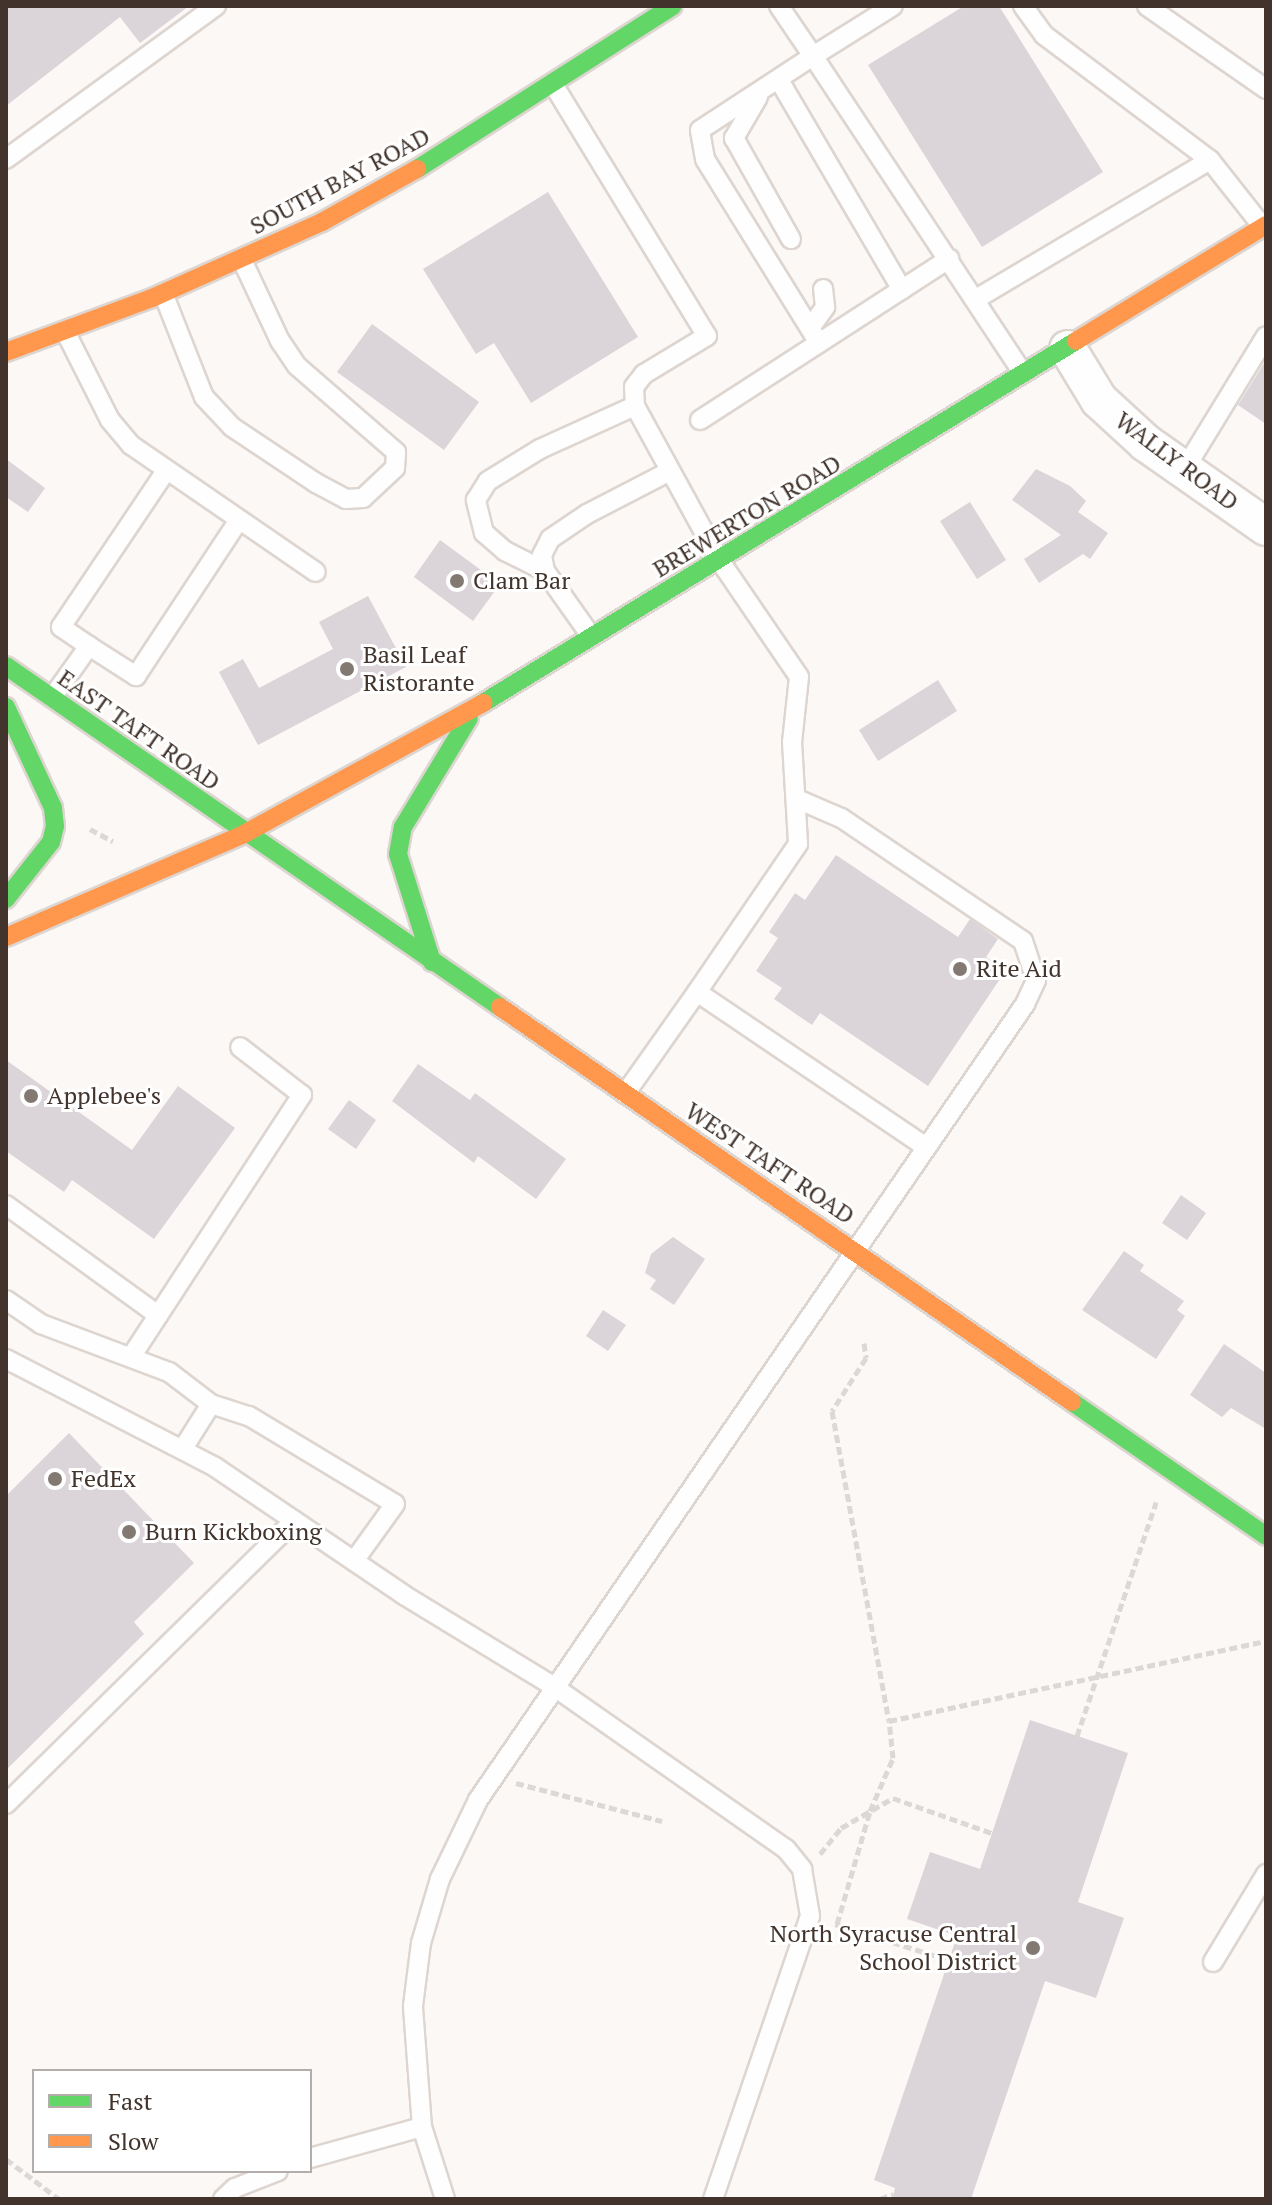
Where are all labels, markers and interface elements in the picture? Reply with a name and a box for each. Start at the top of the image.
street label: SOUTH BAY ROAD [245,121,435,241]
street label: WALLY ROAD [1110,405,1244,517]
street label: BREWERTON ROAD [648,448,846,584]
place label: Clam Bar [473,567,570,595]
marker: Clam Bar [448,572,466,590]
place label: Basil Leaf Ristorante [363,641,475,697]
marker: Basil Leaf Ristorante [338,660,356,678]
street label: EAST TAFT ROAD [52,663,226,797]
place label: Rite Aid [976,955,1062,983]
marker: Rite Aid [951,960,969,978]
place label: Applebee's [47,1082,161,1110]
marker: Applebee's [22,1087,40,1105]
street label: WEST TAFT ROAD [680,1096,860,1230]
place label: FedEx [71,1465,136,1493]
marker: FedEx [46,1470,64,1488]
place label: Burn Kickboxing [145,1518,322,1546]
marker: Burn Kickboxing [120,1523,138,1541]
place label: North Syracuse Central School District [770,1920,1017,1976]
marker: North Syracuse Central School District [1024,1939,1042,1957]
legend [32,2069,312,2173]
text: Fast [108,2085,152,2117]
text: Slow [108,2125,159,2157]

